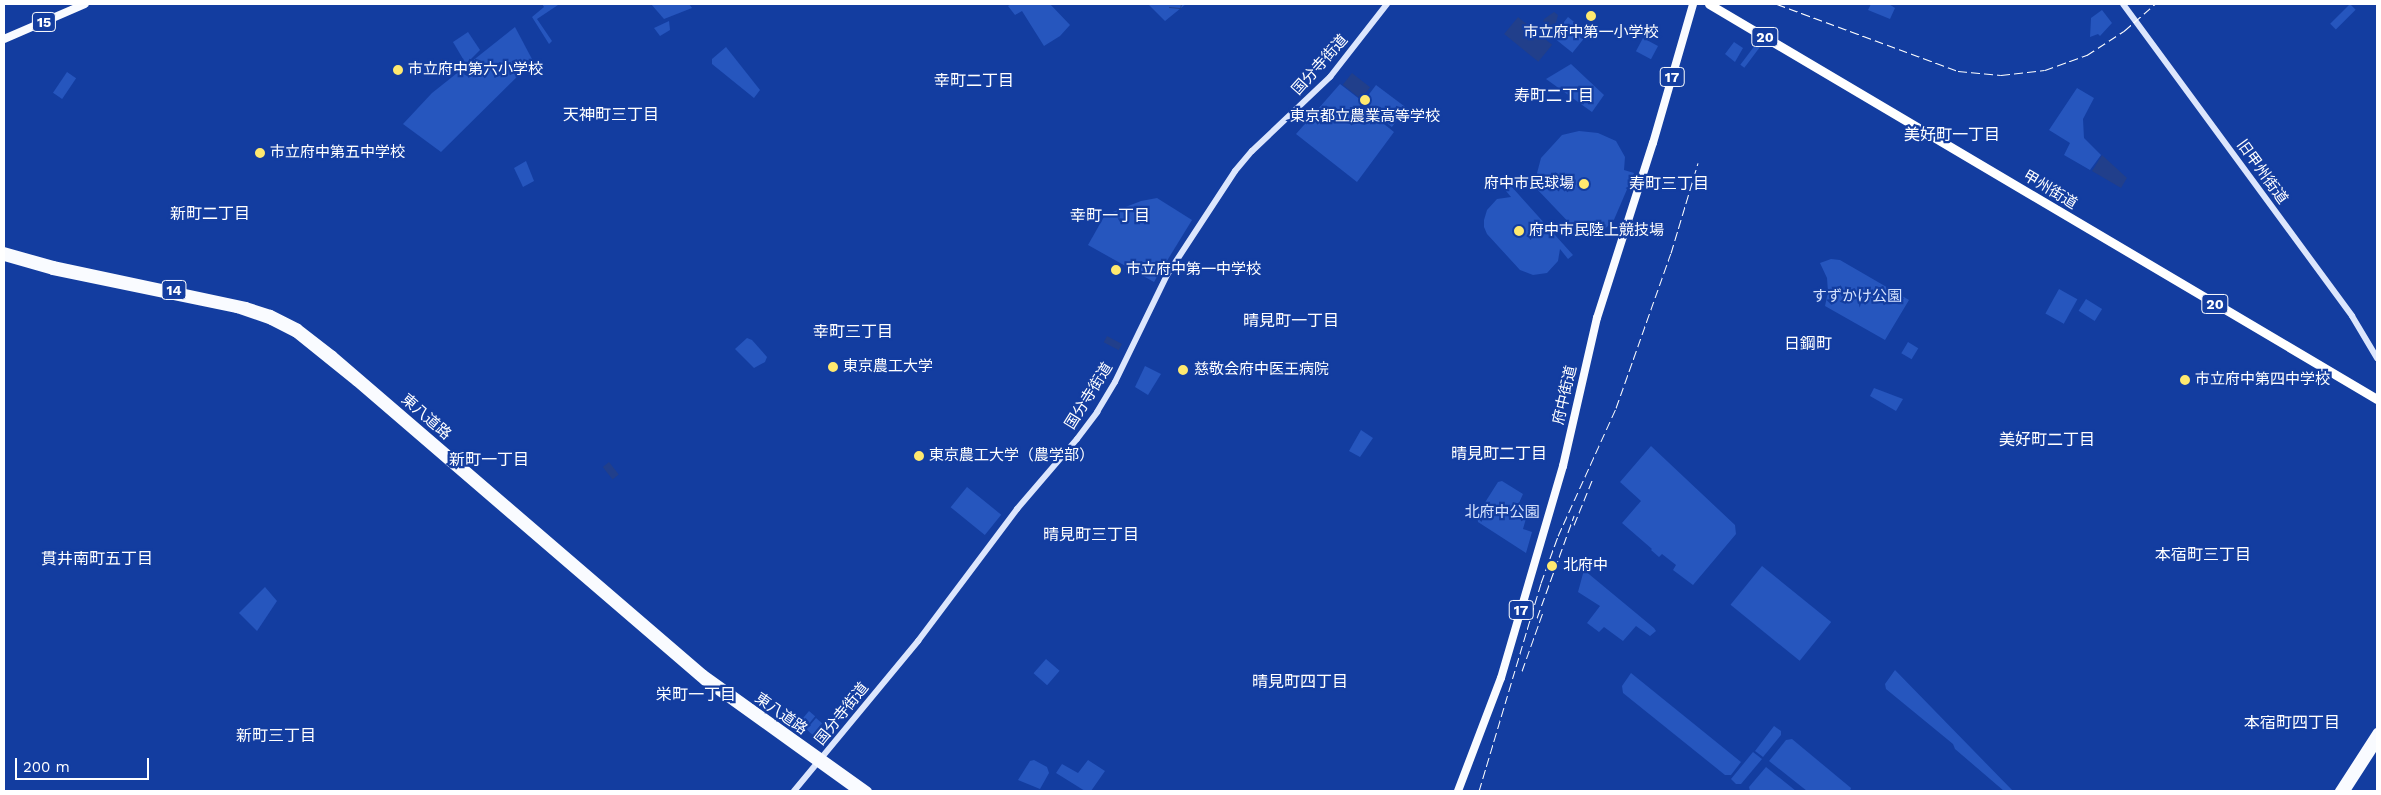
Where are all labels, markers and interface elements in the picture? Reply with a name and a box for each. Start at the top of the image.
marker: 市立府中第一小学校 [1585,10,1597,22]
road number: 15 [32,11,56,34]
place label: 市立府中第一小学校 [1524,24,1658,42]
road number: 20 [1751,26,1779,48]
street label: 国分寺街道 [1288,31,1352,99]
place label: 市立府中第六小学校 [408,61,543,79]
marker: 市立府中第六小学校 [392,64,404,76]
road number: 17 [1660,66,1684,88]
district label: 幸町二丁目 [934,71,1014,91]
district label: 寿町二丁目 [1514,86,1594,106]
marker: 東京都立農業高等学校 [1359,94,1371,106]
district label: 天神町三丁目 [563,105,659,125]
place label: 東京都立農業高等学校 [1290,108,1440,126]
district label: 美好町一丁目 [1904,125,2000,145]
street label: 旧甲州街道 [2233,136,2291,208]
place label: 市立府中第五中学校 [270,144,405,162]
marker: 市立府中第五中学校 [254,147,266,159]
street label: 甲州街道 [2020,167,2080,213]
district label: 寿町三丁目 [1629,174,1709,194]
place label: 府中市民球場 [1484,175,1574,193]
marker: 府中市民球場 [1578,178,1590,190]
district label: 新町二丁目 [170,204,250,224]
district label: 幸町一丁目 [1070,206,1150,226]
place label: 府中市民陸上競技場 [1529,222,1664,240]
marker: 府中市民陸上競技場 [1513,225,1525,237]
place label: 市立府中第一中学校 [1126,261,1261,279]
marker: 市立府中第一中学校 [1110,264,1122,276]
road number: 14 [160,278,188,302]
park label: すずかけ公園 [1812,288,1902,306]
road number: 20 [2201,292,2229,316]
district label: 晴見町一丁目 [1243,311,1339,331]
district label: 幸町三丁目 [813,322,893,342]
district label: 日鋼町 [1784,334,1832,354]
place label: 東京農工大学 [843,358,933,376]
street label: 国分寺街道 [1061,359,1117,433]
marker: 東京農工大学 [827,361,839,373]
place label: 慈敬会府中医王病院 [1194,361,1329,379]
marker: 慈敬会府中医王病院 [1176,363,1190,377]
street label: 府中街道 [1549,364,1581,426]
place label: 市立府中第四中学校 [2195,371,2330,389]
marker: 市立府中第四中学校 [2179,374,2191,386]
street label: 東八道路 [397,391,455,443]
district label: 美好町二丁目 [1999,430,2095,450]
district label: 晴見町二丁目 [1451,444,1547,464]
place label: 東京農工大学（農学部） [929,447,1094,465]
district label: 新町一丁目 [449,450,529,470]
marker: 東京農工大学（農学部） [913,450,925,462]
park label: 北府中公園 [1465,504,1539,522]
district label: 晴見町三丁目 [1043,525,1139,545]
district label: 本宿町三丁目 [2155,545,2251,565]
district label: 貫井南町五丁目 [41,549,153,569]
place label: 北府中 [1563,557,1608,575]
marker: 北府中 [1545,559,1559,573]
road number: 17 [1508,598,1534,622]
district label: 晴見町四丁目 [1252,672,1348,692]
street label: 国分寺街道 [811,679,873,749]
district label: 栄町一丁目 [656,685,736,705]
street label: 東八道路 [751,689,811,739]
district label: 本宿町四丁目 [2244,713,2340,733]
district label: 新町三丁目 [236,726,316,746]
scale bar [18,748,151,780]
text: 200 m [23,758,70,776]

